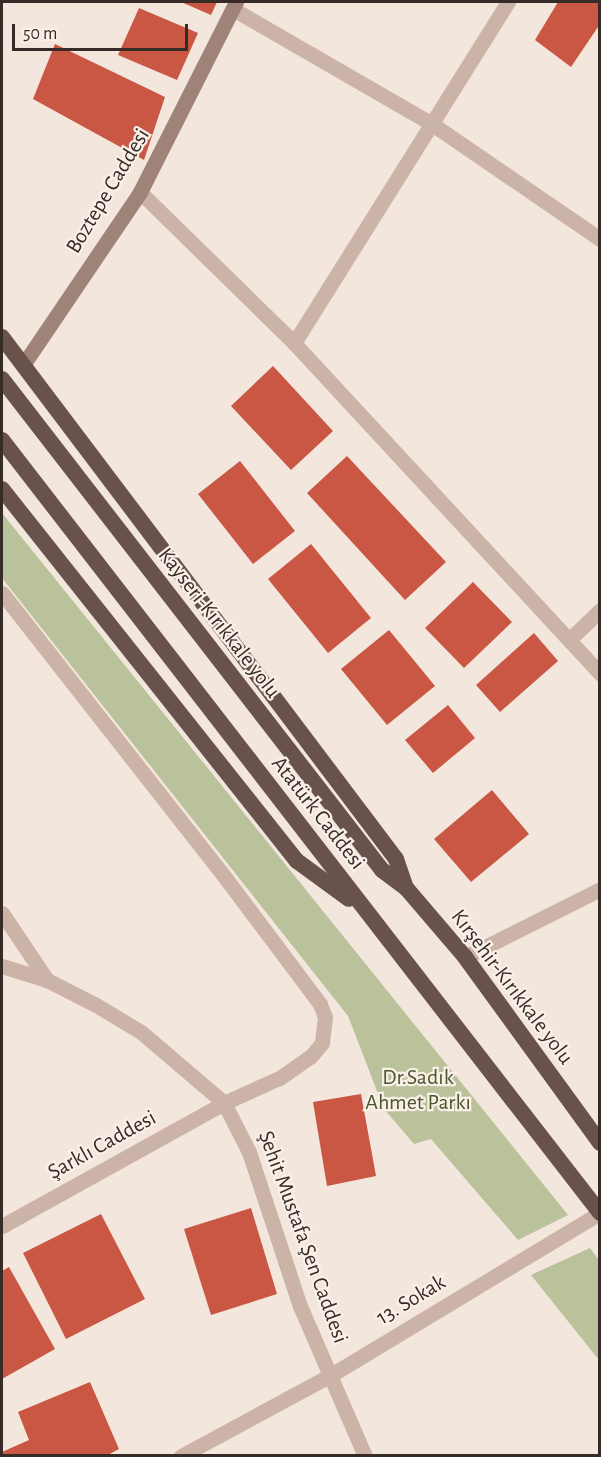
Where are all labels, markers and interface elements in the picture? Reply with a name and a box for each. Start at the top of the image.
scale bar [15,12,190,50]
text: 50 m [23,25,57,43]
street label: Boztepe Caddesi [60,124,156,258]
street label: Kayseri-Kırıkkale yolu [152,543,286,703]
street label: Atatürk Caddesi [266,751,370,875]
street label: Kırşehir-Kırıkkale yolu [445,904,579,1070]
park label: Dr.Sadık Ahmet Parkı [365,1064,471,1116]
street label: Şarklı Caddesi [43,1105,161,1185]
street label: Şehit Mustafa Şen Caddesi [252,1127,354,1347]
street label: 13. Sokak [372,1269,450,1331]

